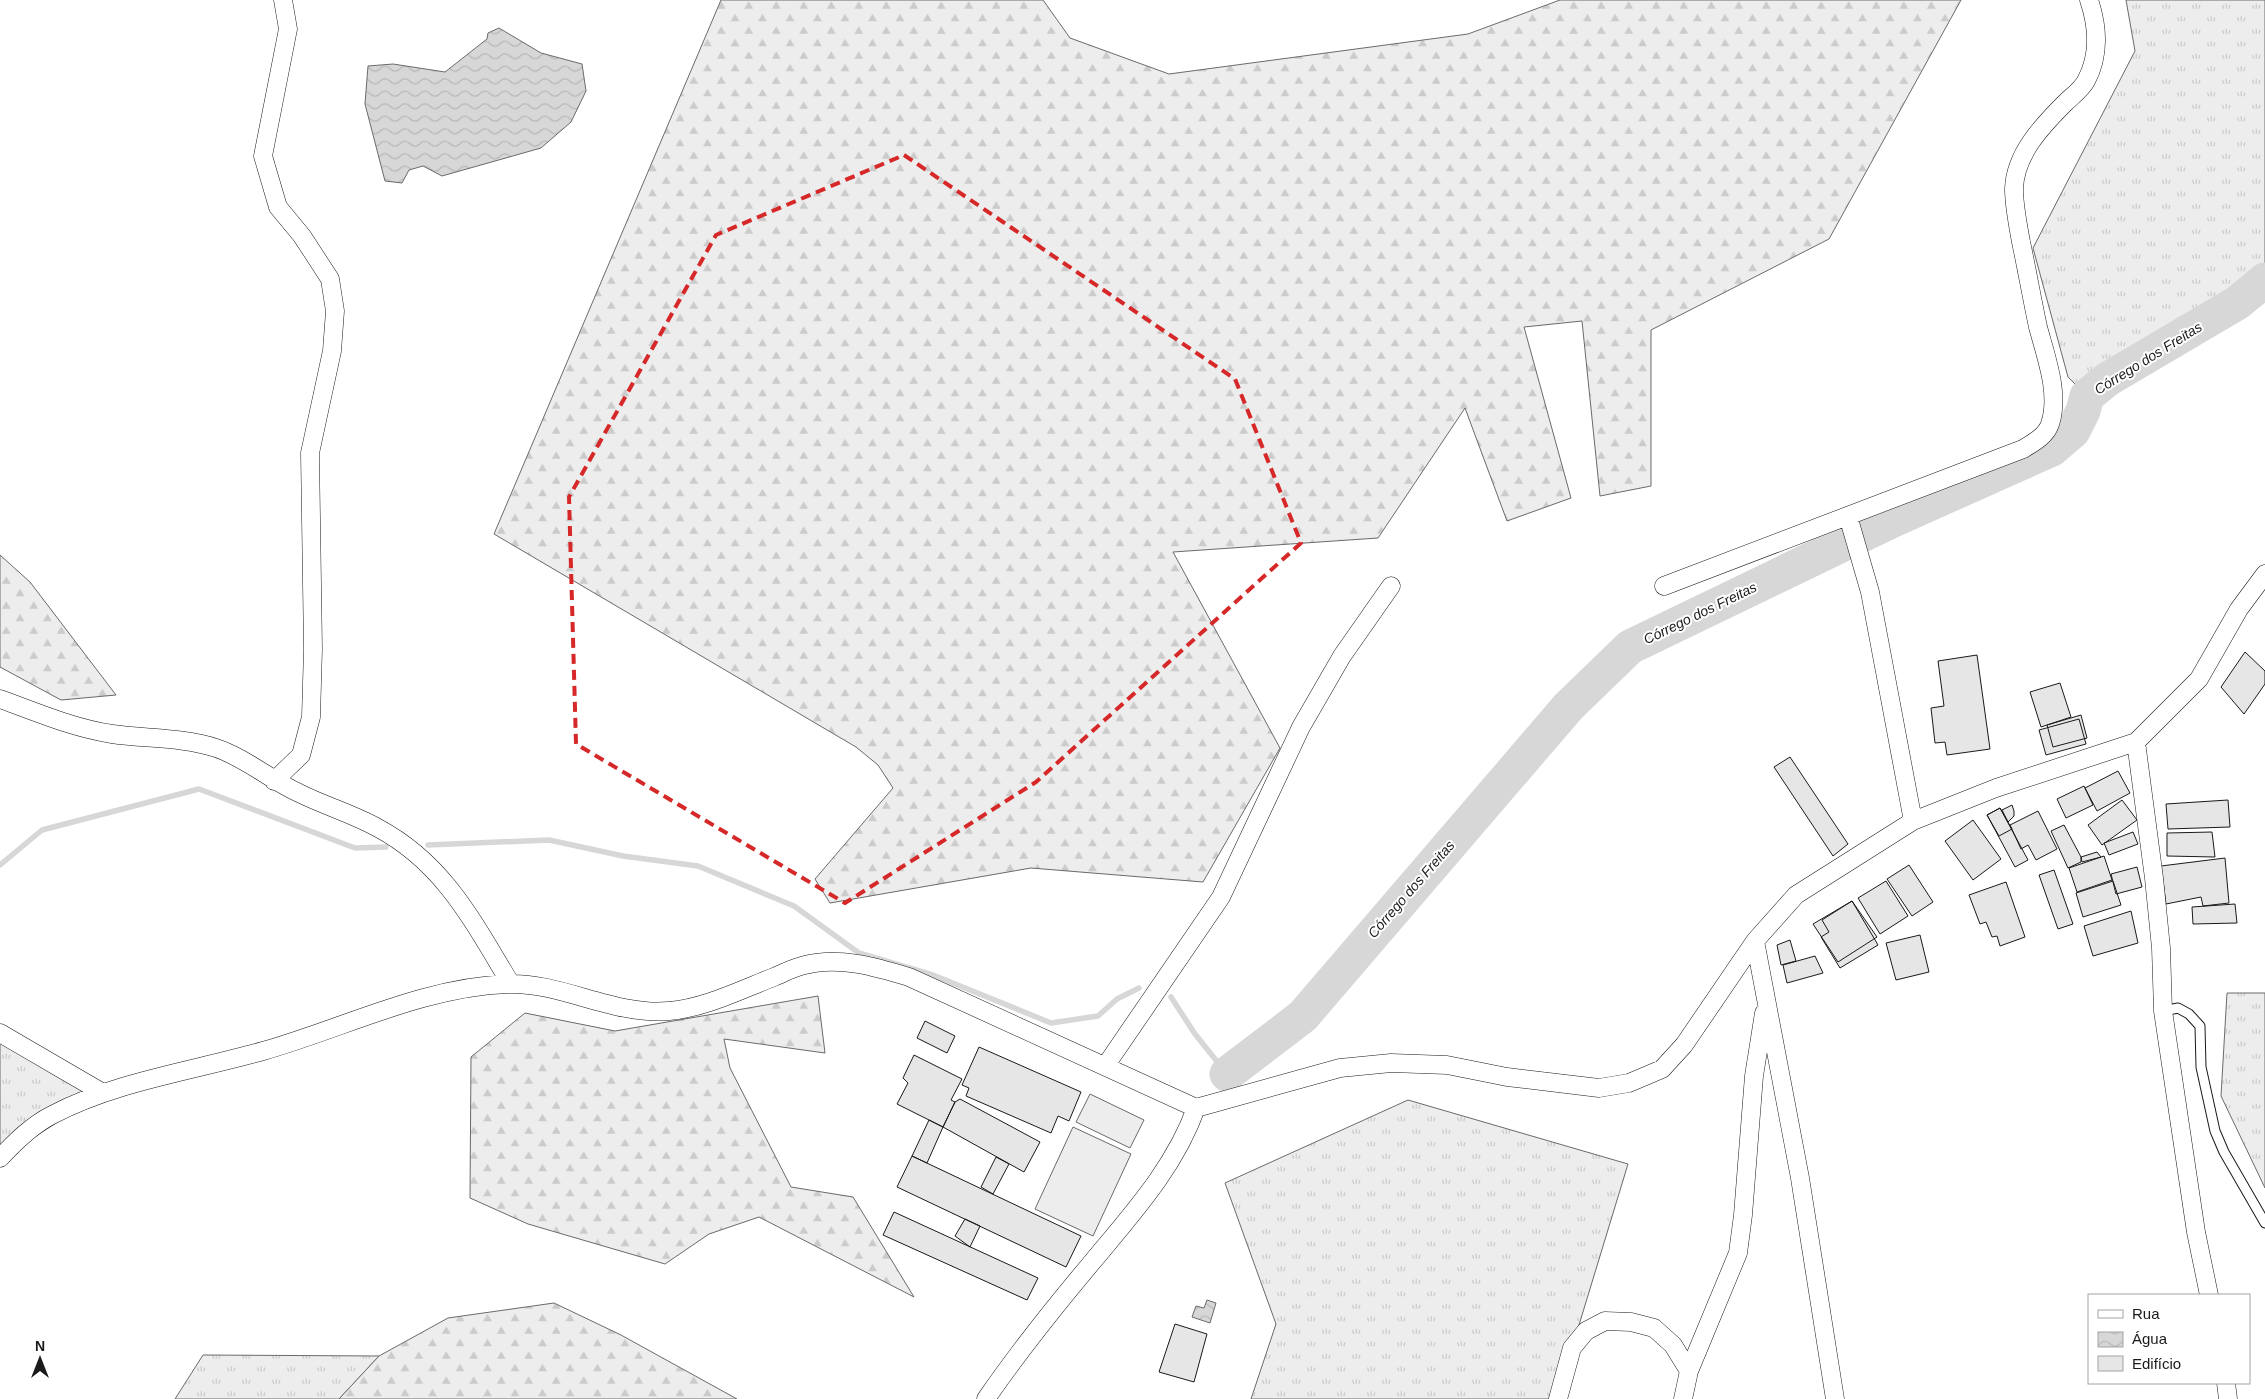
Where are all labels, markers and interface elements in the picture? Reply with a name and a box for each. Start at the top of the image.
water label: Córrego dos Freitas [2091,318,2205,398]
water label: Córrego dos Freitas [1641,579,1759,647]
water label: Córrego dos Freitas [1364,837,1458,941]
legend [2088,1294,2250,1384]
text: Rua [2132,1305,2160,1322]
text: Água [2132,1330,2168,1347]
north arrow [15,1334,65,1384]
text: N [35,1338,45,1354]
text: Edifício [2132,1355,2181,1372]

